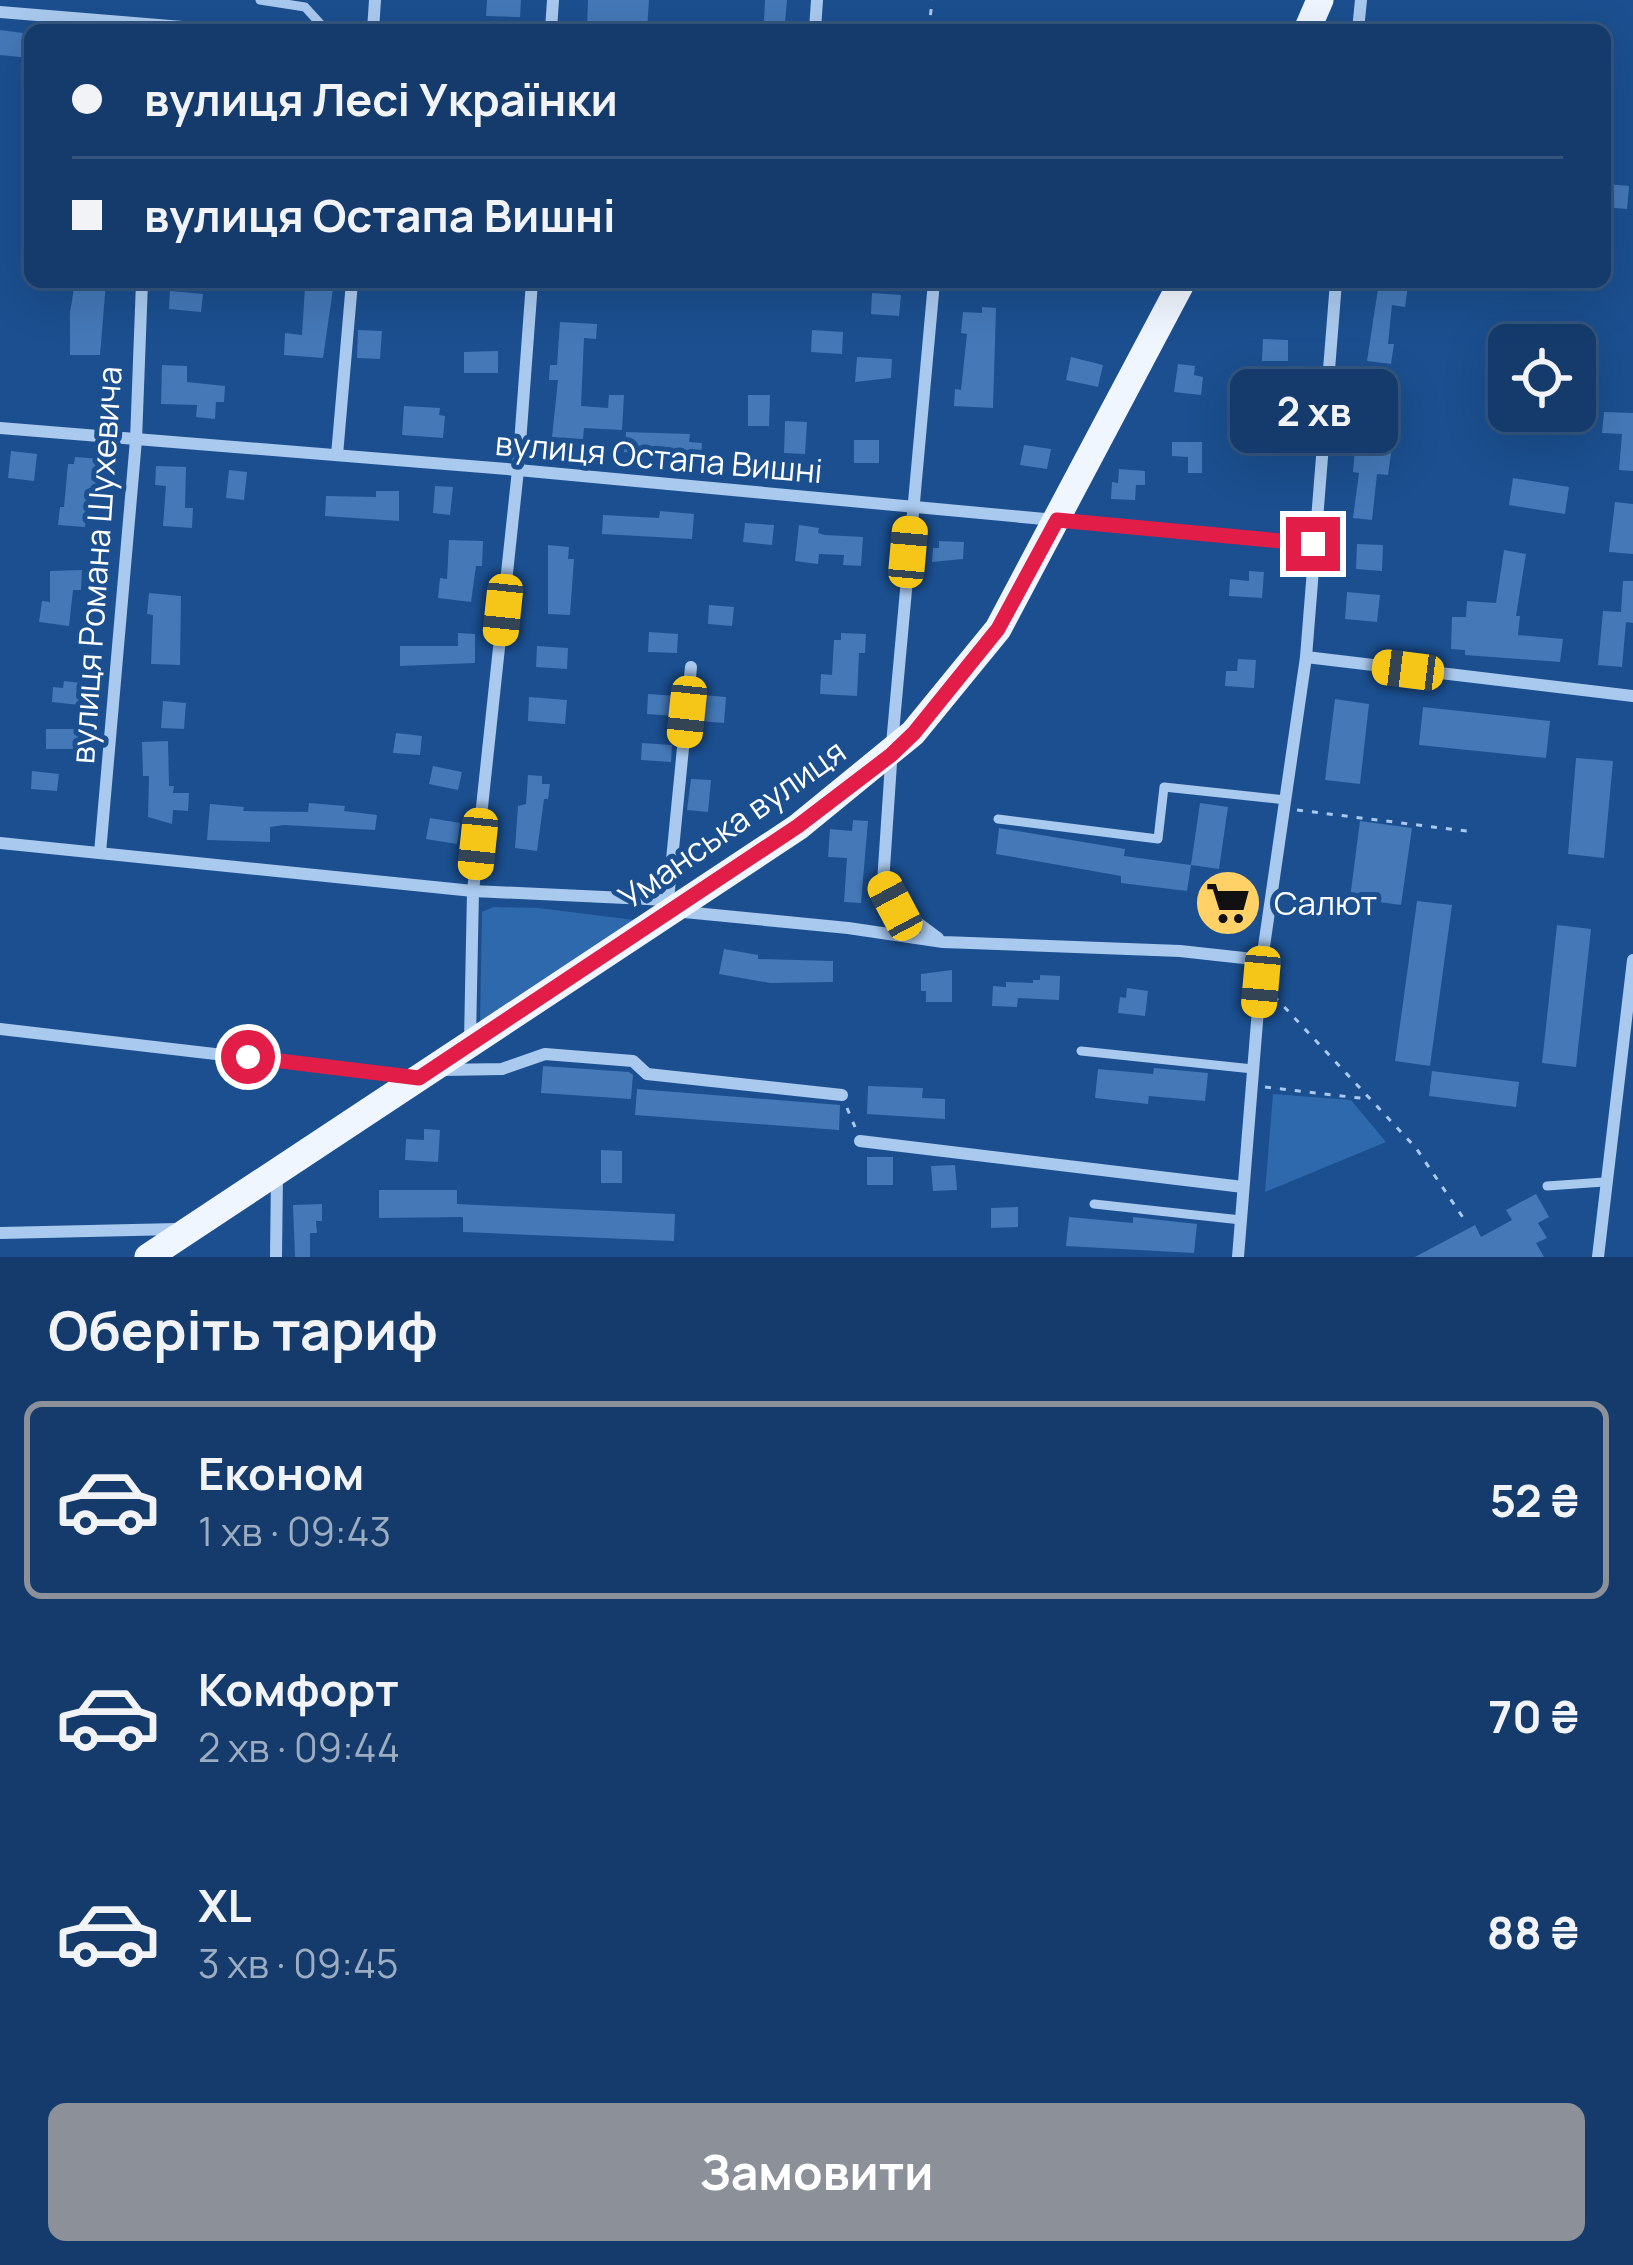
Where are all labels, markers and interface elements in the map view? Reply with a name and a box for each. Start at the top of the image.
text: вулиця Лесі Українки [144,68,618,130]
text: вулиця Остапа Вишні [144,184,616,246]
map controls [1488,324,1596,432]
button: locate [1488,324,1596,432]
street label: вулиця Романа Шухевича [59,365,132,765]
callout: 2 хв [1229,370,1397,454]
text: 2 хв [1277,384,1351,438]
street label: вулиця Остапа Вишні [493,420,825,493]
car [887,515,929,589]
route end [1286,517,1340,571]
car [481,572,525,648]
car [1370,648,1446,692]
car [665,674,709,750]
street label: Уманська вулиця [609,728,854,919]
car [456,806,500,882]
car [862,866,928,946]
supermarket icon: Салют [1193,868,1263,938]
place label: Салют [1274,880,1377,925]
car [1240,945,1282,1019]
route start [221,1030,275,1084]
text: Оберіть тариф [48,1292,438,1366]
text: Економ [198,1442,364,1504]
icon: car [54,1446,162,1554]
text: 52 ₴ [1490,1469,1579,1531]
text: 1 хв · 09:43 [198,1504,391,1558]
text: Комфорт [198,1658,399,1720]
icon: car [54,1662,162,1770]
text: 70 ₴ [1488,1685,1579,1747]
text: 2 хв · 09:44 [198,1720,400,1774]
text: XL [198,1874,252,1936]
icon: car [54,1878,162,1986]
text: 88 ₴ [1487,1901,1579,1963]
text: 3 хв · 09:45 [198,1936,398,1990]
button: Замовити [48,2103,1585,2241]

